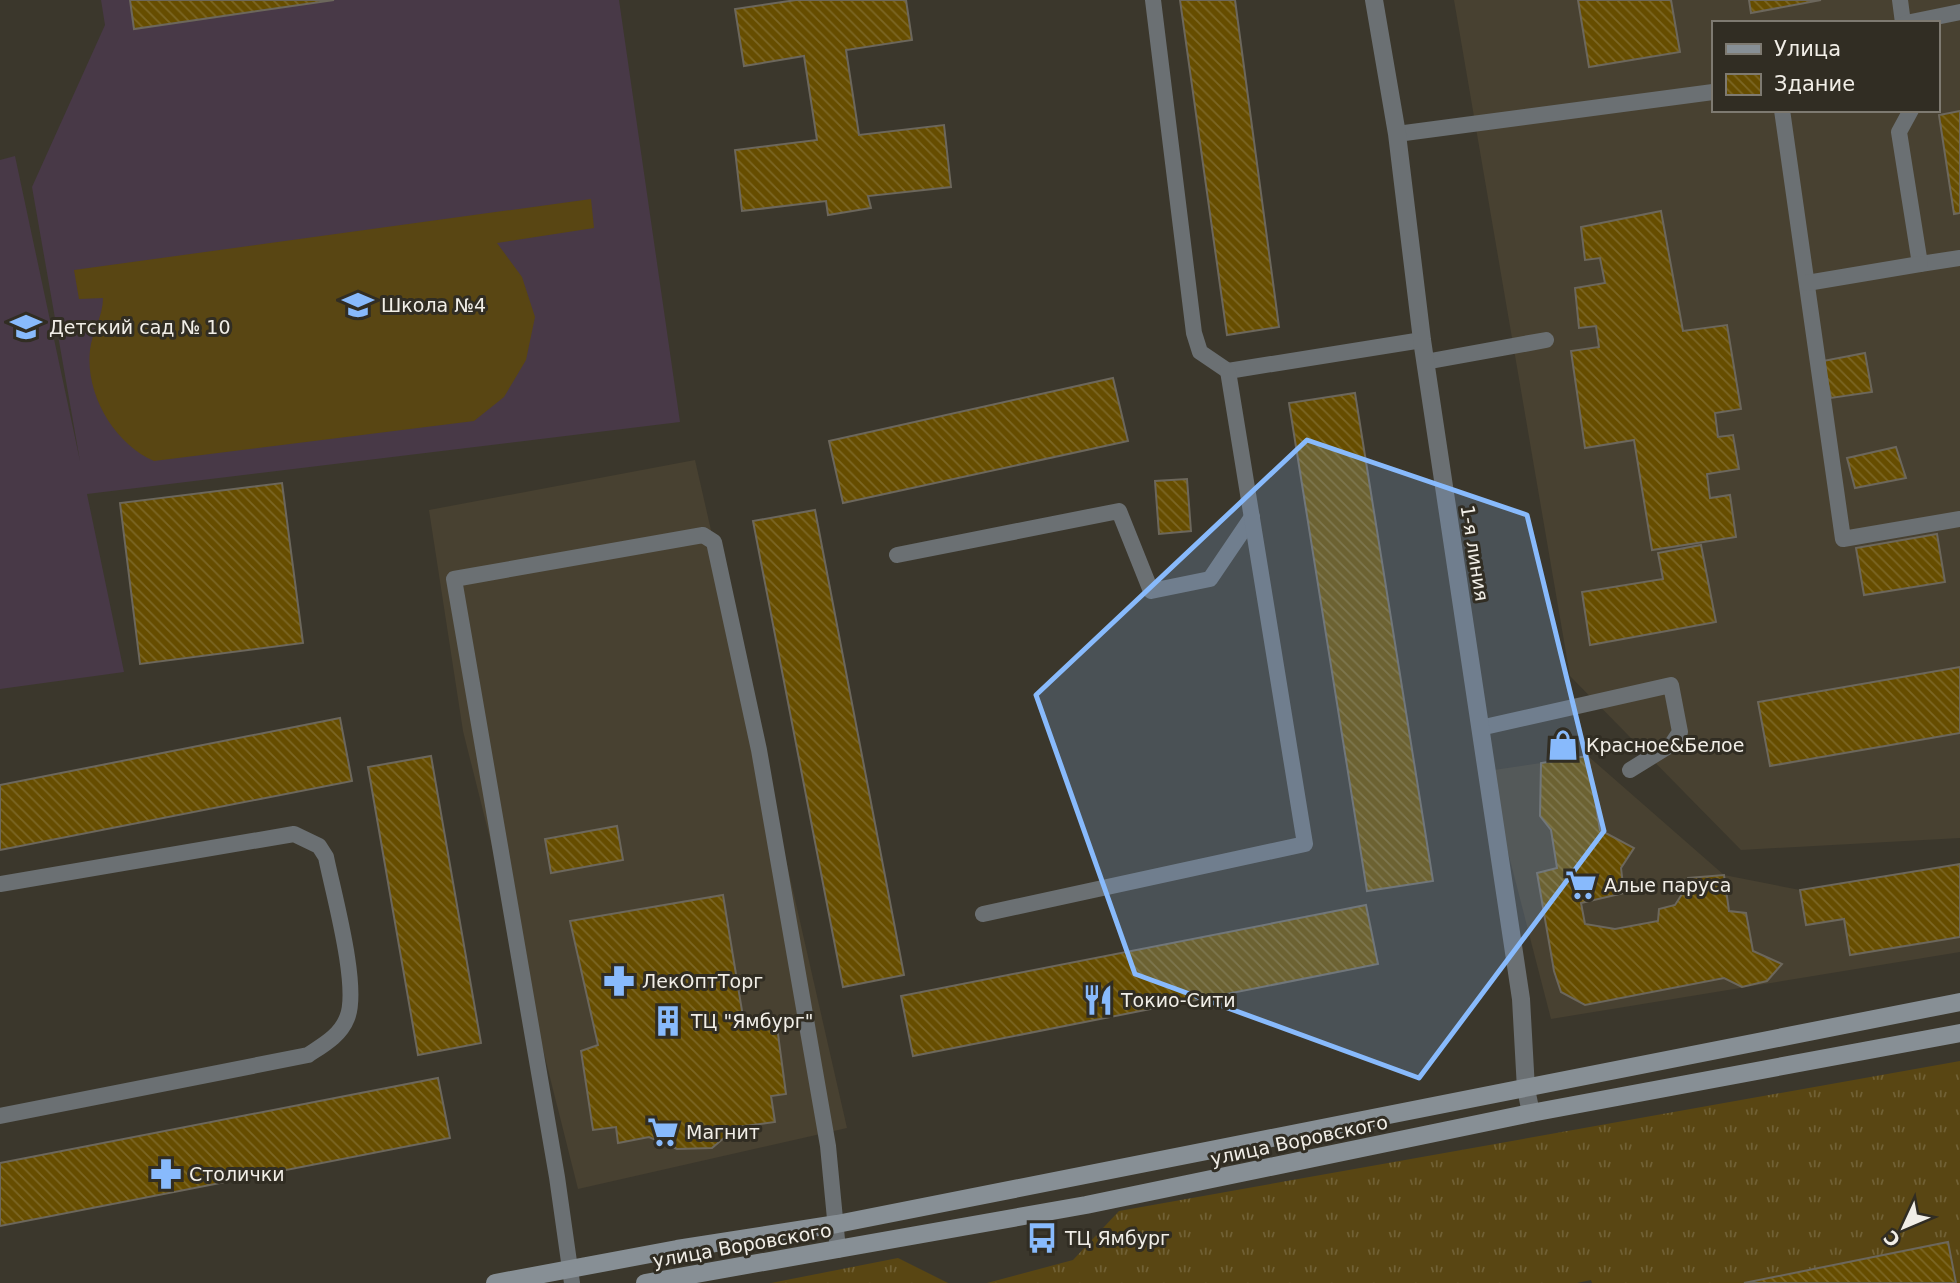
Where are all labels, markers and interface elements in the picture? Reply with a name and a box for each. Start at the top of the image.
legend [1712,21,1939,112]
text: Улица [1774,37,1841,61]
text: Здание [1774,72,1855,96]
school or university icon: Школа №4 [341,288,375,322]
place label: Школа №4 [381,294,486,316]
school or university icon: Детский сад № 10 [9,310,43,344]
place label: Детский сад № 10 [49,316,231,338]
street label: 1-я линия [1457,503,1493,603]
shop icon: Красное&Белое [1546,728,1580,762]
place label: Красное&Белое [1586,734,1744,756]
supermarket icon: Алые паруса [1564,868,1598,902]
place label: Алые паруса [1604,874,1731,896]
pharmacy icon: ЛекОптТорг [602,964,636,998]
place label: ЛекОптТорг [642,970,763,992]
restaurant icon: Токио-Сити [1081,983,1115,1017]
place label: Токио-Сити [1120,989,1236,1011]
building icon: ТЦ "Ямбург" [651,1004,685,1038]
place label: ТЦ "Ямбург" [690,1010,813,1032]
street label: улица Воровского [1208,1110,1390,1170]
supermarket icon: Магнит [646,1115,680,1149]
place label: Магнит [686,1121,760,1143]
pharmacy icon: Столички [149,1157,183,1191]
place label: Столички [189,1163,285,1185]
north arrow [1869,1192,1939,1262]
street label: улица Воровского [651,1218,833,1272]
bus stop icon: ТЦ Ямбург [1025,1221,1059,1255]
text: С [1879,1226,1905,1251]
place label: ТЦ Ямбург [1064,1227,1170,1249]

